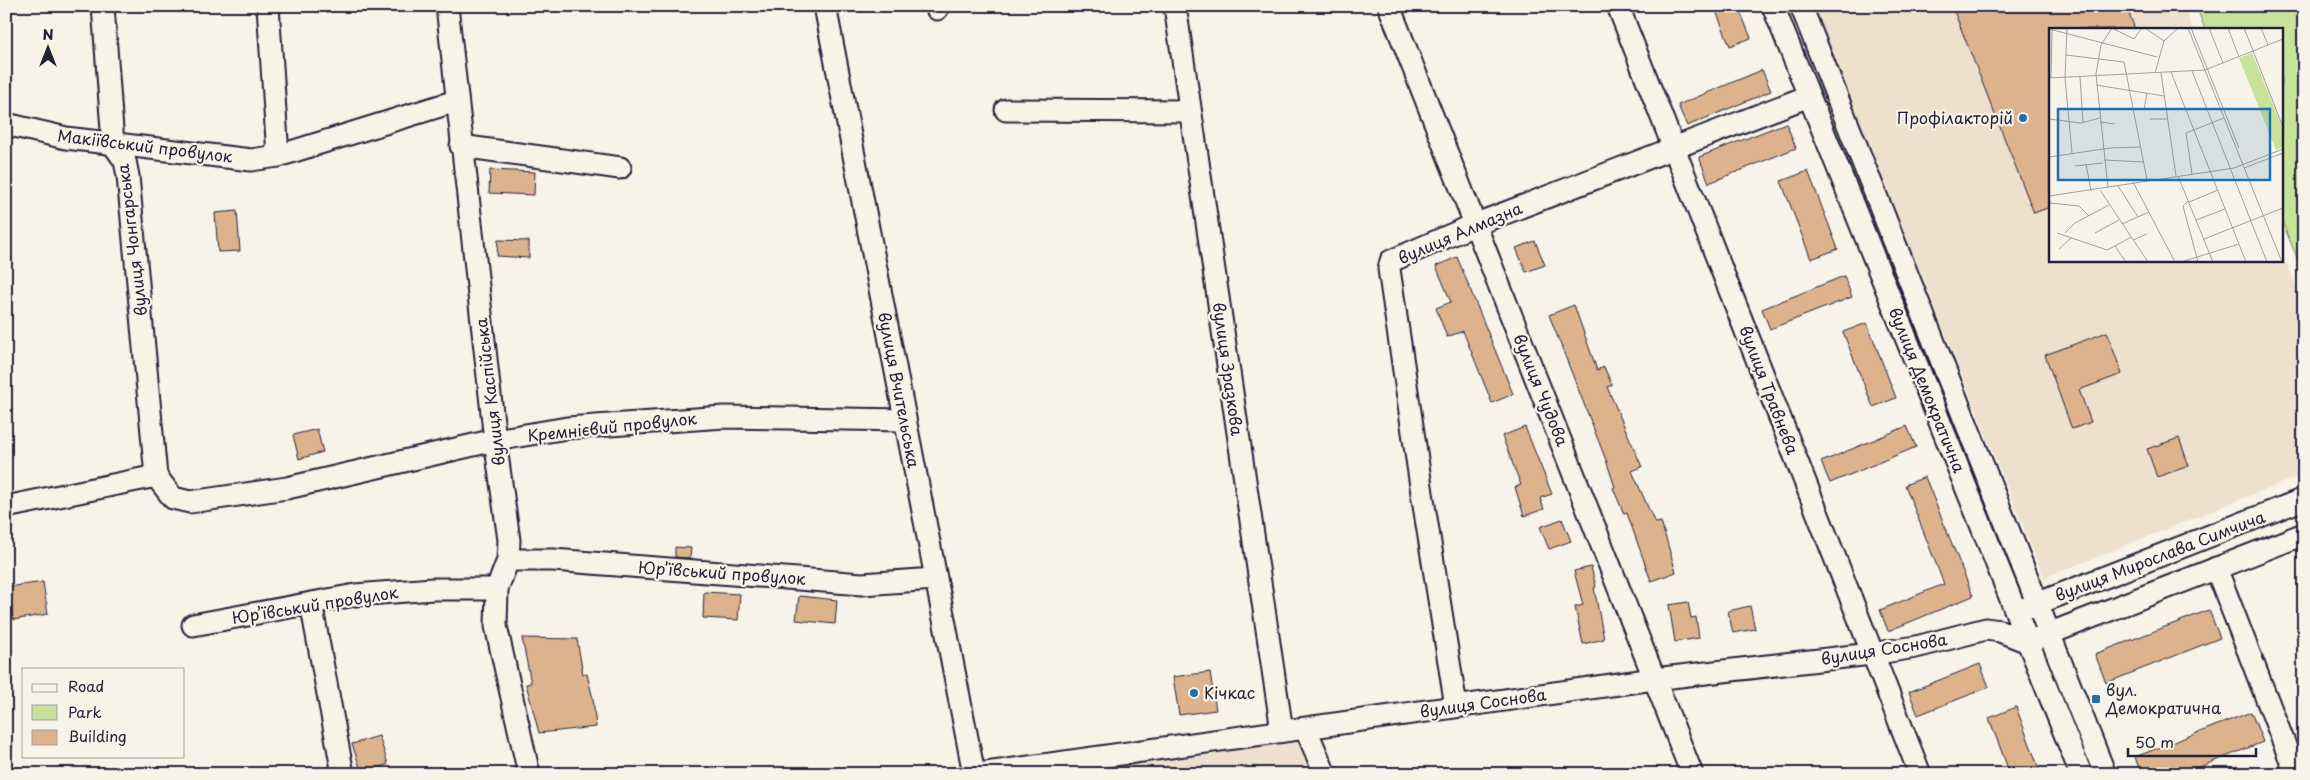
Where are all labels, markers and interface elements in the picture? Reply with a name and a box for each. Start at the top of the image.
north arrow [22,22,72,72]
text: N [42,24,54,45]
inset map [2049,28,2282,261]
place label: Профілакторій [1897,105,2013,129]
marker: Профілакторій [2017,112,2029,124]
street label: Макіївський провулок [56,122,234,168]
street label: вулиця Чонгарська [110,163,152,318]
street label: вулиця Алмазна [1394,195,1525,269]
street label: вулиця Зразкова [1208,301,1250,437]
street label: вулиця Демократична [1884,303,1972,476]
street label: вулиця Вчительська [873,310,927,470]
street label: вулиця Каспійська [468,317,510,467]
street label: вулиця Травнева [1734,322,1806,458]
street label: вулиця Чудова [1508,330,1575,449]
street label: Кремнієвий провулок [526,405,698,447]
street label: вулиця Мирослава Симчича [2051,504,2268,606]
street label: Юр’ївський провулок [637,554,807,590]
street label: Юр’ївський провулок [230,579,400,629]
street label: вулиця Соснова [1819,626,1949,670]
legend [22,668,185,758]
text: Road [68,674,104,697]
place label: вул. Демократична [2105,677,2221,719]
place label: Кічкас [1204,680,1255,704]
street label: вулиця Соснова [1418,681,1548,723]
marker: Кічкас [1188,687,1200,699]
marker: вул. Демократична [2090,693,2102,705]
text: Park [68,700,102,723]
text: Building [68,724,127,747]
scale bar [2128,725,2255,757]
text: 50 m [2135,730,2174,753]

